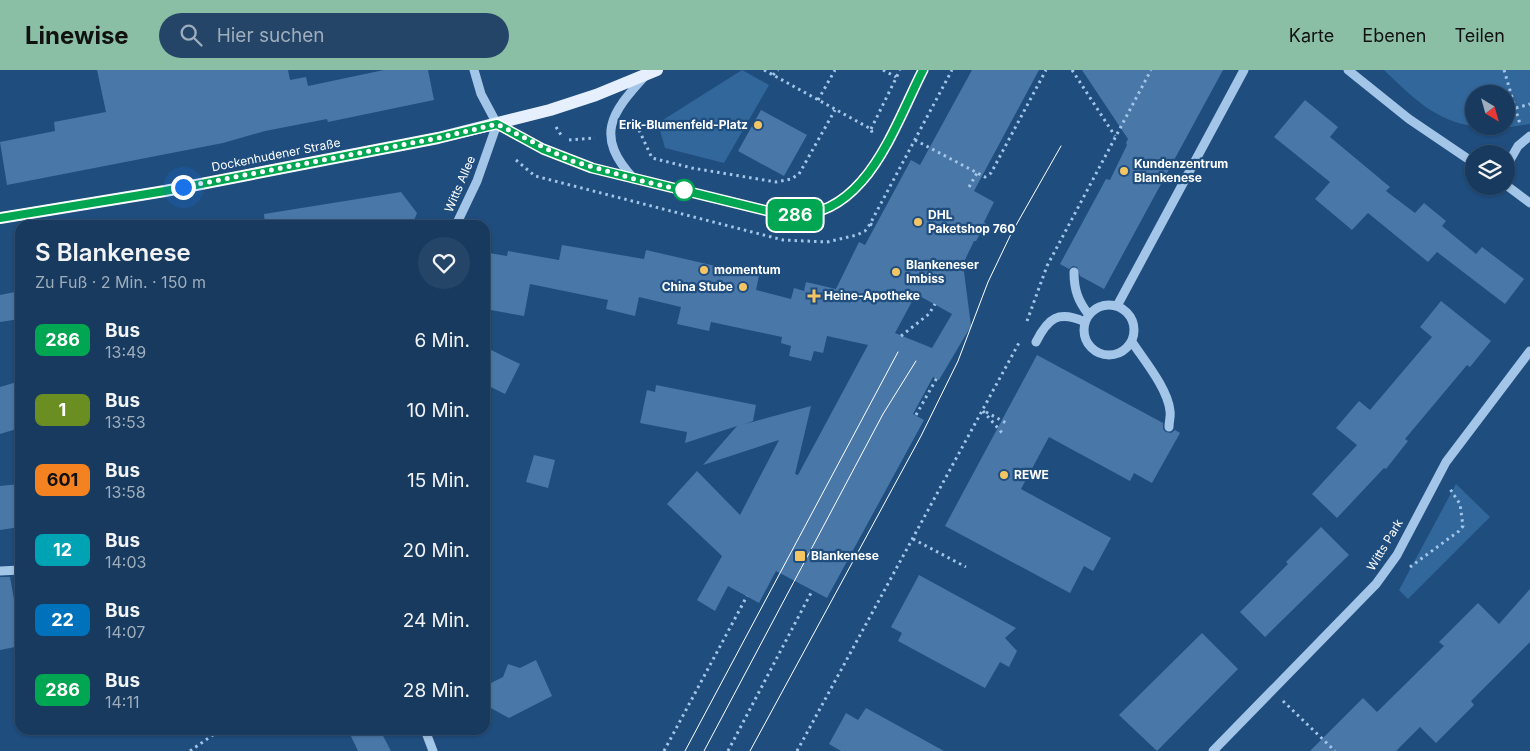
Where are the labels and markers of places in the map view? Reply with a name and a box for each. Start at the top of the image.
place label: Erik-Blumenfeld-Platz [619,117,748,132]
marker: Erik-Blumenfeld-Platz [752,119,764,131]
place label: Kundenzentrum Blankenese [1134,156,1228,185]
marker: Kundenzentrum Blankenese [1118,165,1130,177]
unlabelled marker [673,179,695,201]
place label: DHL Paketshop 760 [928,207,1015,236]
marker: DHL Paketshop 760 [912,216,924,228]
place label: Blankeneser Imbiss [906,257,979,286]
place label: momentum [714,262,781,277]
marker: momentum [698,264,710,276]
marker: Blankeneser Imbiss [890,266,902,278]
place label: China Stube [662,279,733,294]
marker: China Stube [737,281,749,293]
place label: Heine-Apotheke [824,288,920,303]
marker: Heine-Apotheke [808,290,820,302]
place label: REWE [1014,467,1049,482]
marker: REWE [998,469,1010,481]
place label: Blankenese [811,548,879,563]
marker: Blankenese [793,549,807,563]

